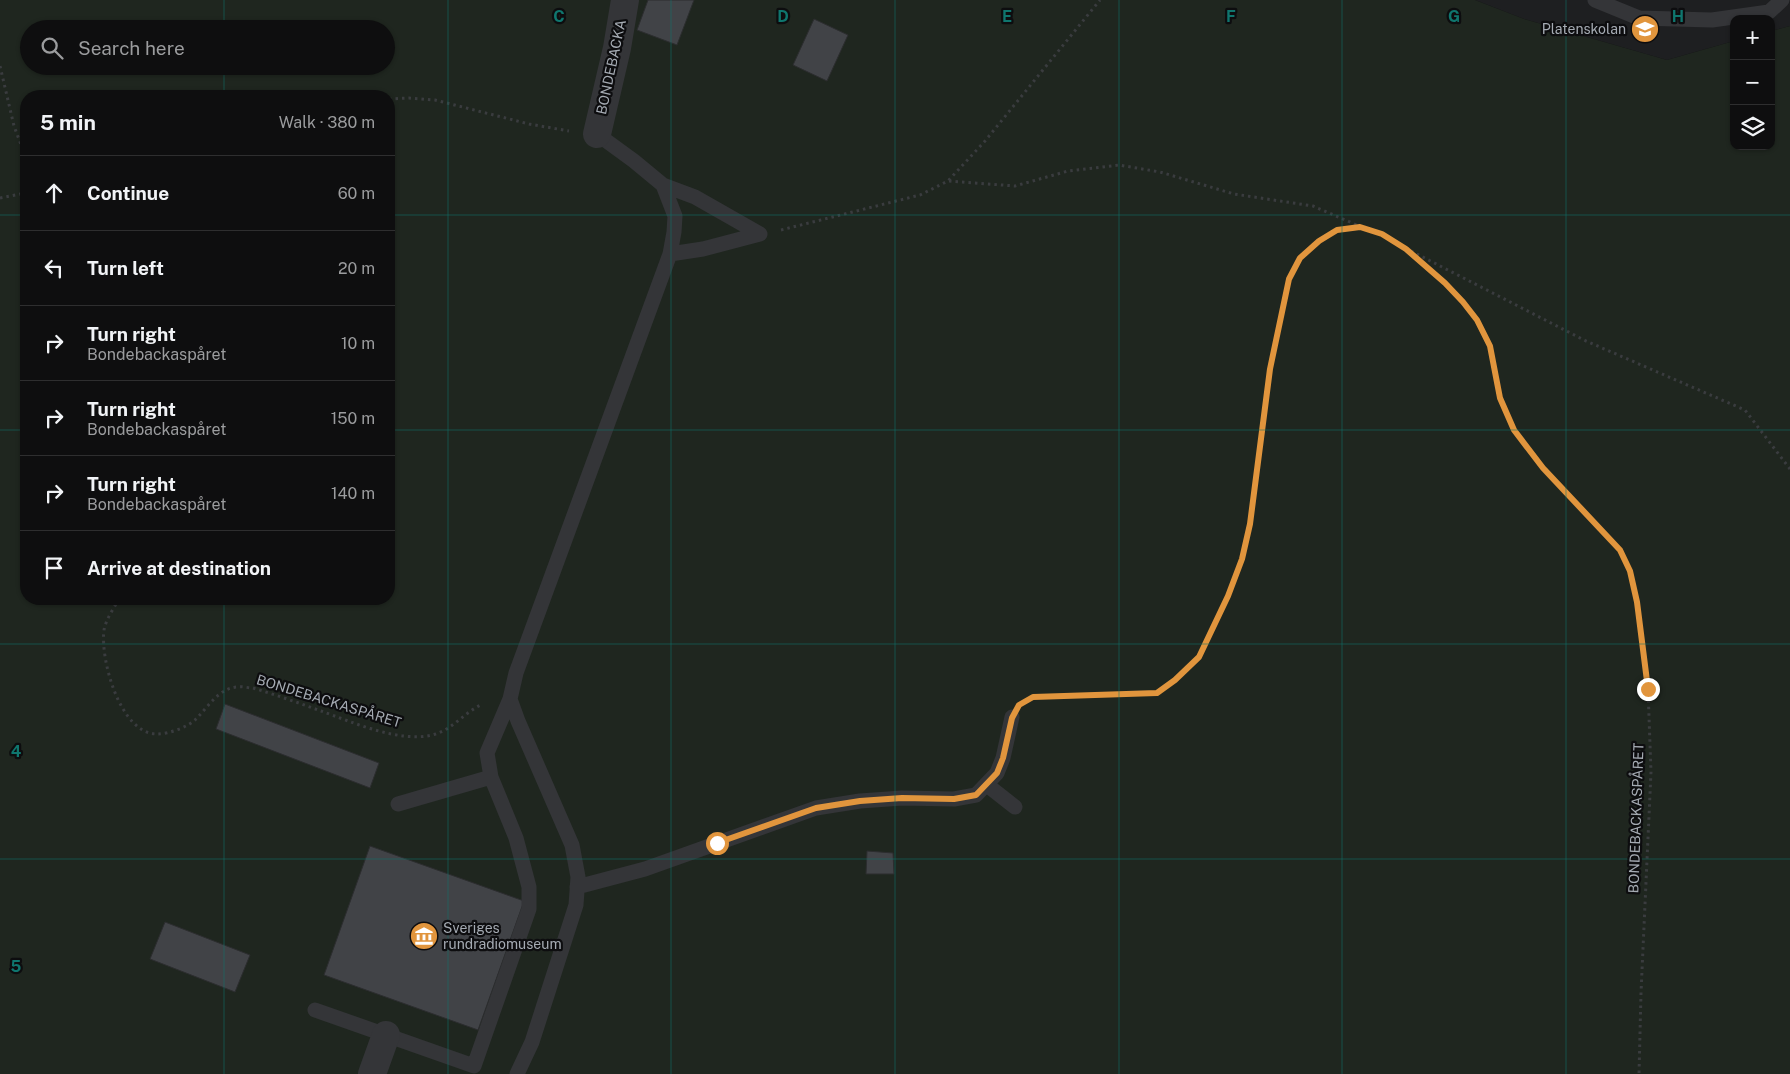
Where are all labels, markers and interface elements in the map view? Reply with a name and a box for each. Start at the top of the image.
text: C [553,7,565,26]
text: D [777,7,789,26]
text: E [1002,7,1012,26]
text: F [1226,7,1236,26]
text: G [1448,7,1460,26]
text: H [1672,7,1684,26]
school or university icon: Platenskolan [1630,14,1660,44]
map controls [1730,15,1775,150]
button: + [1730,15,1775,60]
street label: BONDEBACKA [593,18,629,116]
search box [20,20,395,75]
place label: Platenskolan [1542,21,1626,37]
icon: search [38,34,66,62]
text: Search here [78,37,185,59]
button: − [1730,60,1775,105]
button: layers [1730,105,1775,150]
text: 5 min [40,110,96,135]
text: Walk · 380 m [279,113,375,132]
icon: ahead [40,179,68,207]
text: Continue [87,182,169,204]
text: 60 m [338,184,375,203]
icon: left [40,254,68,282]
text: Turn left [87,257,164,279]
text: 20 m [338,259,375,278]
text: Turn right [87,323,176,345]
icon: right [40,329,68,357]
text: 10 m [341,334,375,353]
text: Bondebackaspåret [87,345,227,364]
text: Turn right [87,398,176,420]
icon: right [40,404,68,432]
text: 150 m [331,409,375,428]
text: Bondebackaspåret [87,420,227,439]
text: Turn right [87,473,176,495]
icon: right [40,479,68,507]
text: 140 m [331,484,375,503]
text: Bondebackaspåret [87,495,227,514]
icon: arrive [40,554,68,582]
text: Arrive at destination [87,557,271,579]
street label: BONDEBACKASPÅRET [255,669,404,731]
route end [1637,678,1660,701]
text: 4 [11,742,22,761]
street label: BONDEBACKASPÅRET [1623,742,1647,894]
route start [706,832,729,855]
place label: Sveriges rundradiomuseum [443,920,562,952]
museum icon: Sveriges rundradiomuseum [409,921,439,951]
text: 5 [11,957,22,976]

